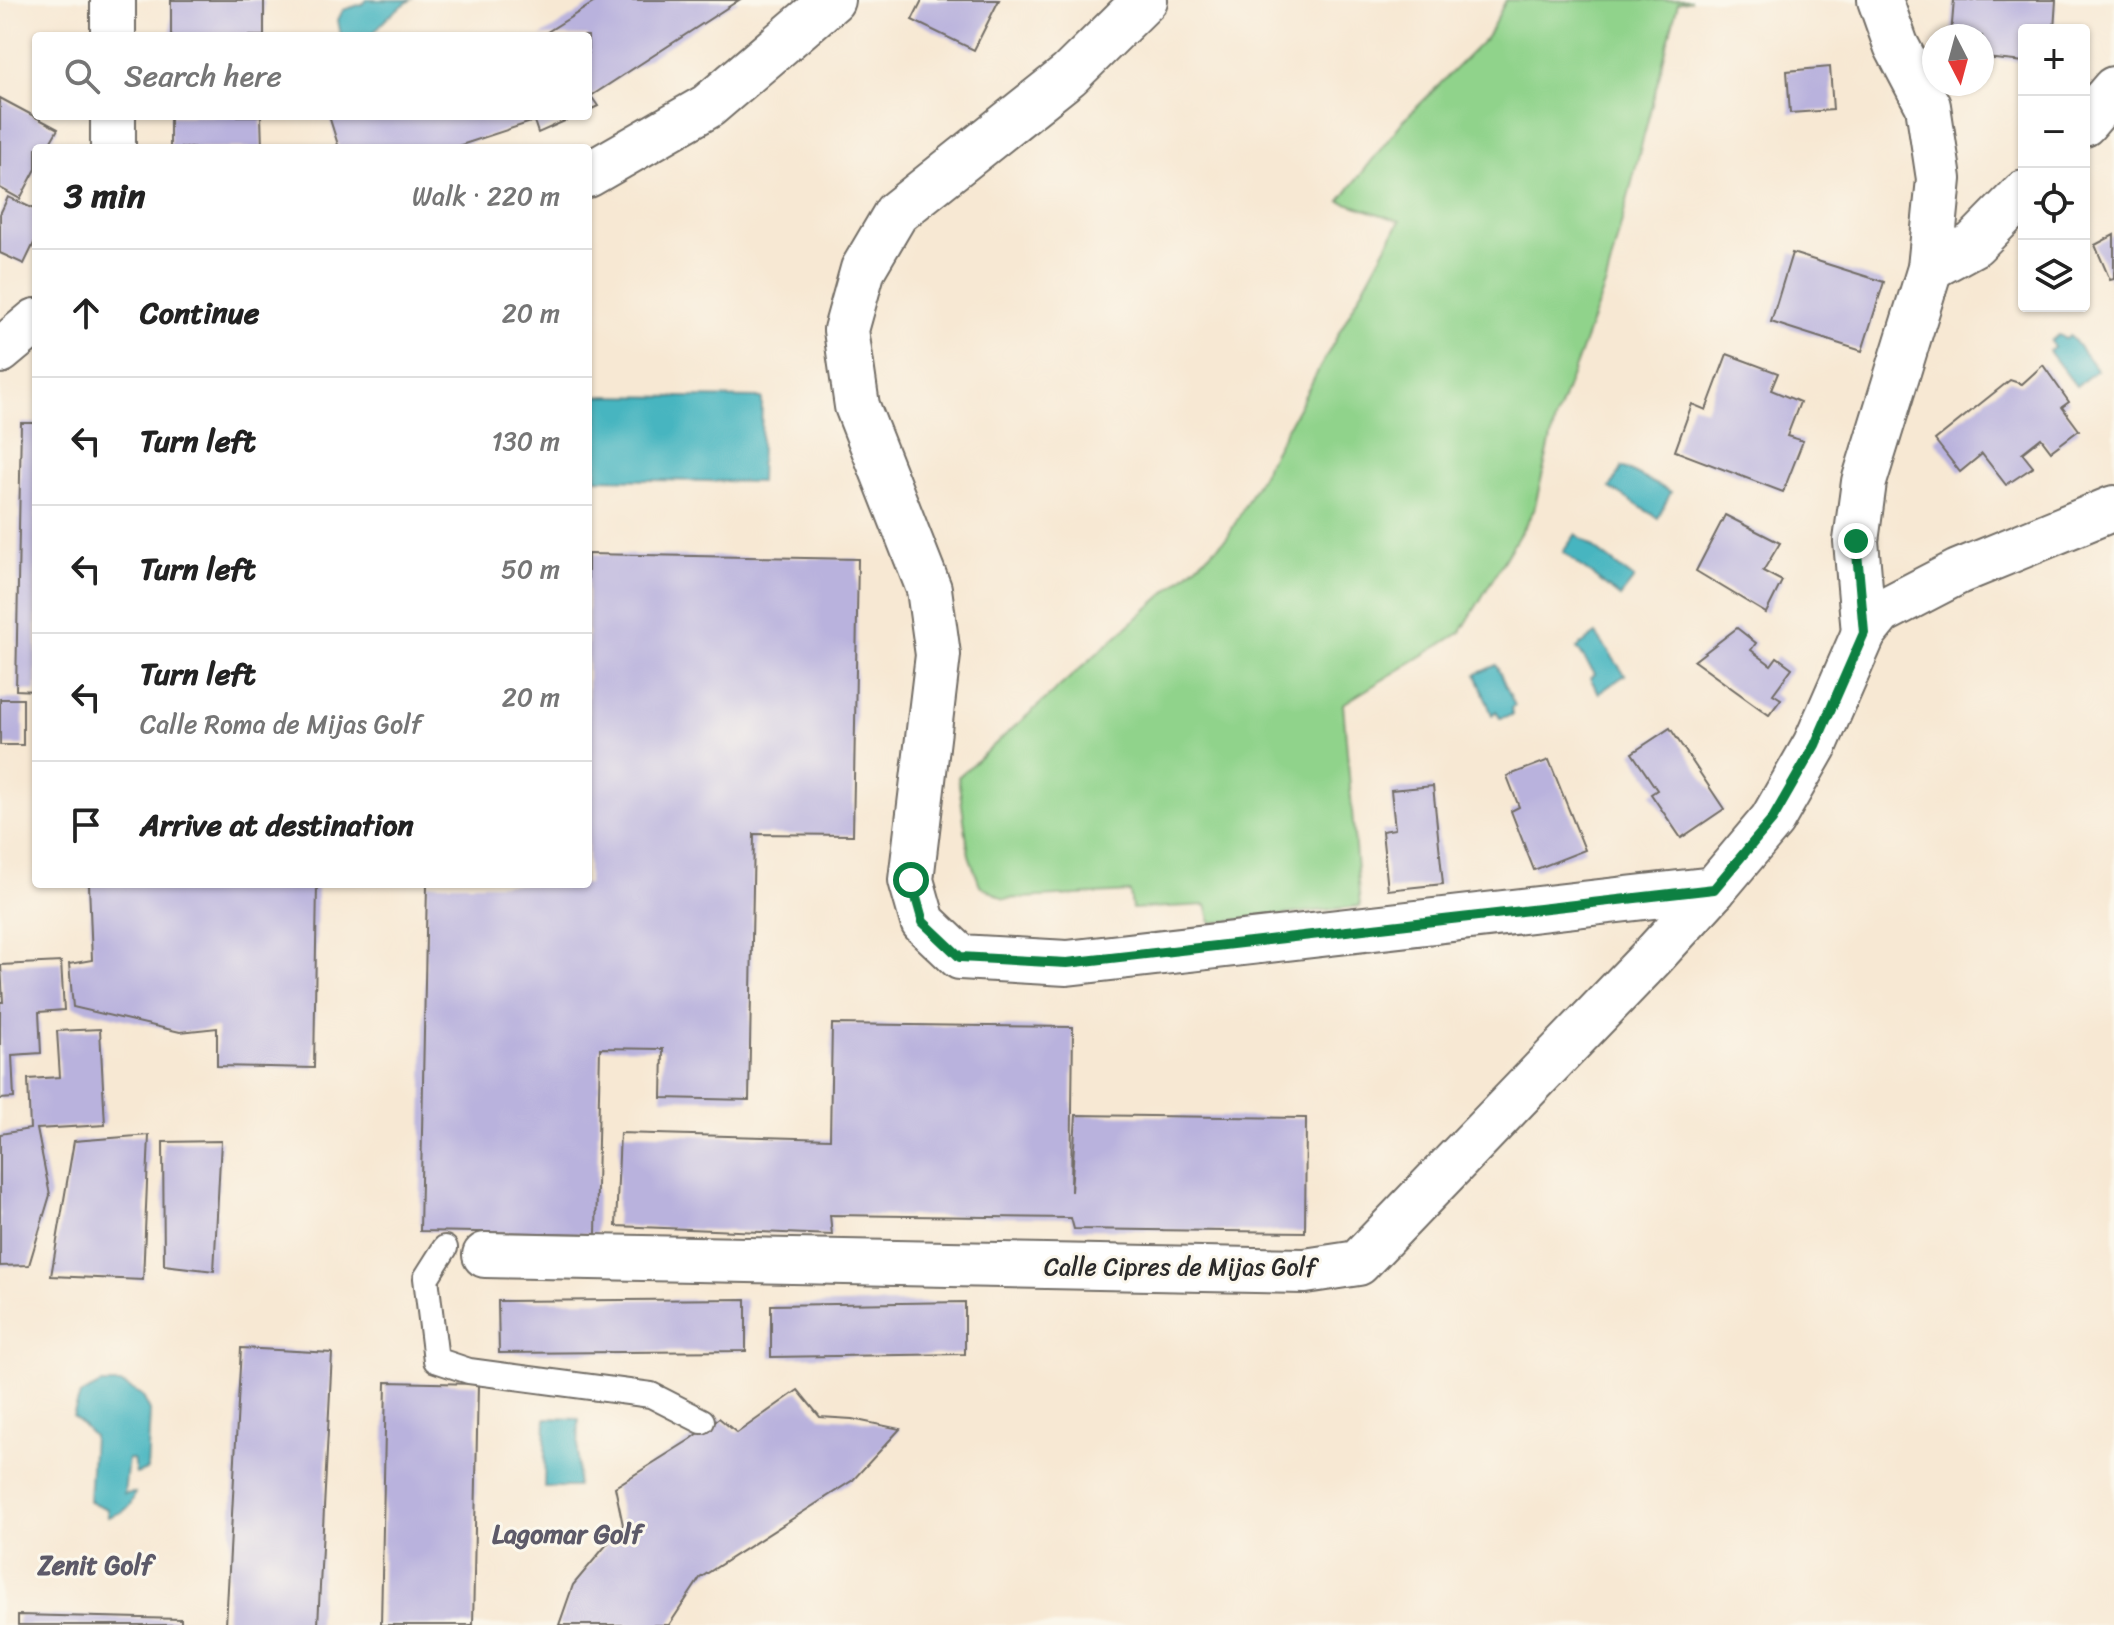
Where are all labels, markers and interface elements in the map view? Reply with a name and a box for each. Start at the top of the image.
north arrow [1922,24,1994,96]
map controls [2018,24,2090,312]
button: + [2018,24,2090,96]
search box [32,32,592,120]
text: Search here [124,49,282,103]
icon: search [60,54,104,98]
button: − [2018,96,2090,168]
text: 3 min [64,166,145,226]
button: locate [2018,168,2090,240]
text: Walk · 220 m [412,173,560,219]
button: layers [2018,240,2090,312]
text: Continue [140,286,259,340]
text: 20 m [502,290,560,336]
icon: ahead [64,291,108,335]
text: Turn left [140,414,256,468]
text: 130 m [491,418,560,464]
icon: left [64,419,108,463]
route end [1838,523,1874,559]
text: Turn left [140,542,256,596]
text: 50 m [501,546,560,592]
icon: left [64,547,108,591]
text: Turn left [140,647,256,701]
text: 20 m [502,674,560,720]
icon: left [64,675,108,719]
text: Calle Roma de Mijas Golf [140,701,422,747]
text: Arrive at destination [140,798,414,852]
icon: arrive [64,803,108,847]
route start [893,862,929,898]
street label: Calle Cipres de Mijas Golf [1044,1246,1319,1288]
district label: Lagomar Golf [492,1511,646,1557]
district label: Zenit Golf [37,1542,157,1588]

